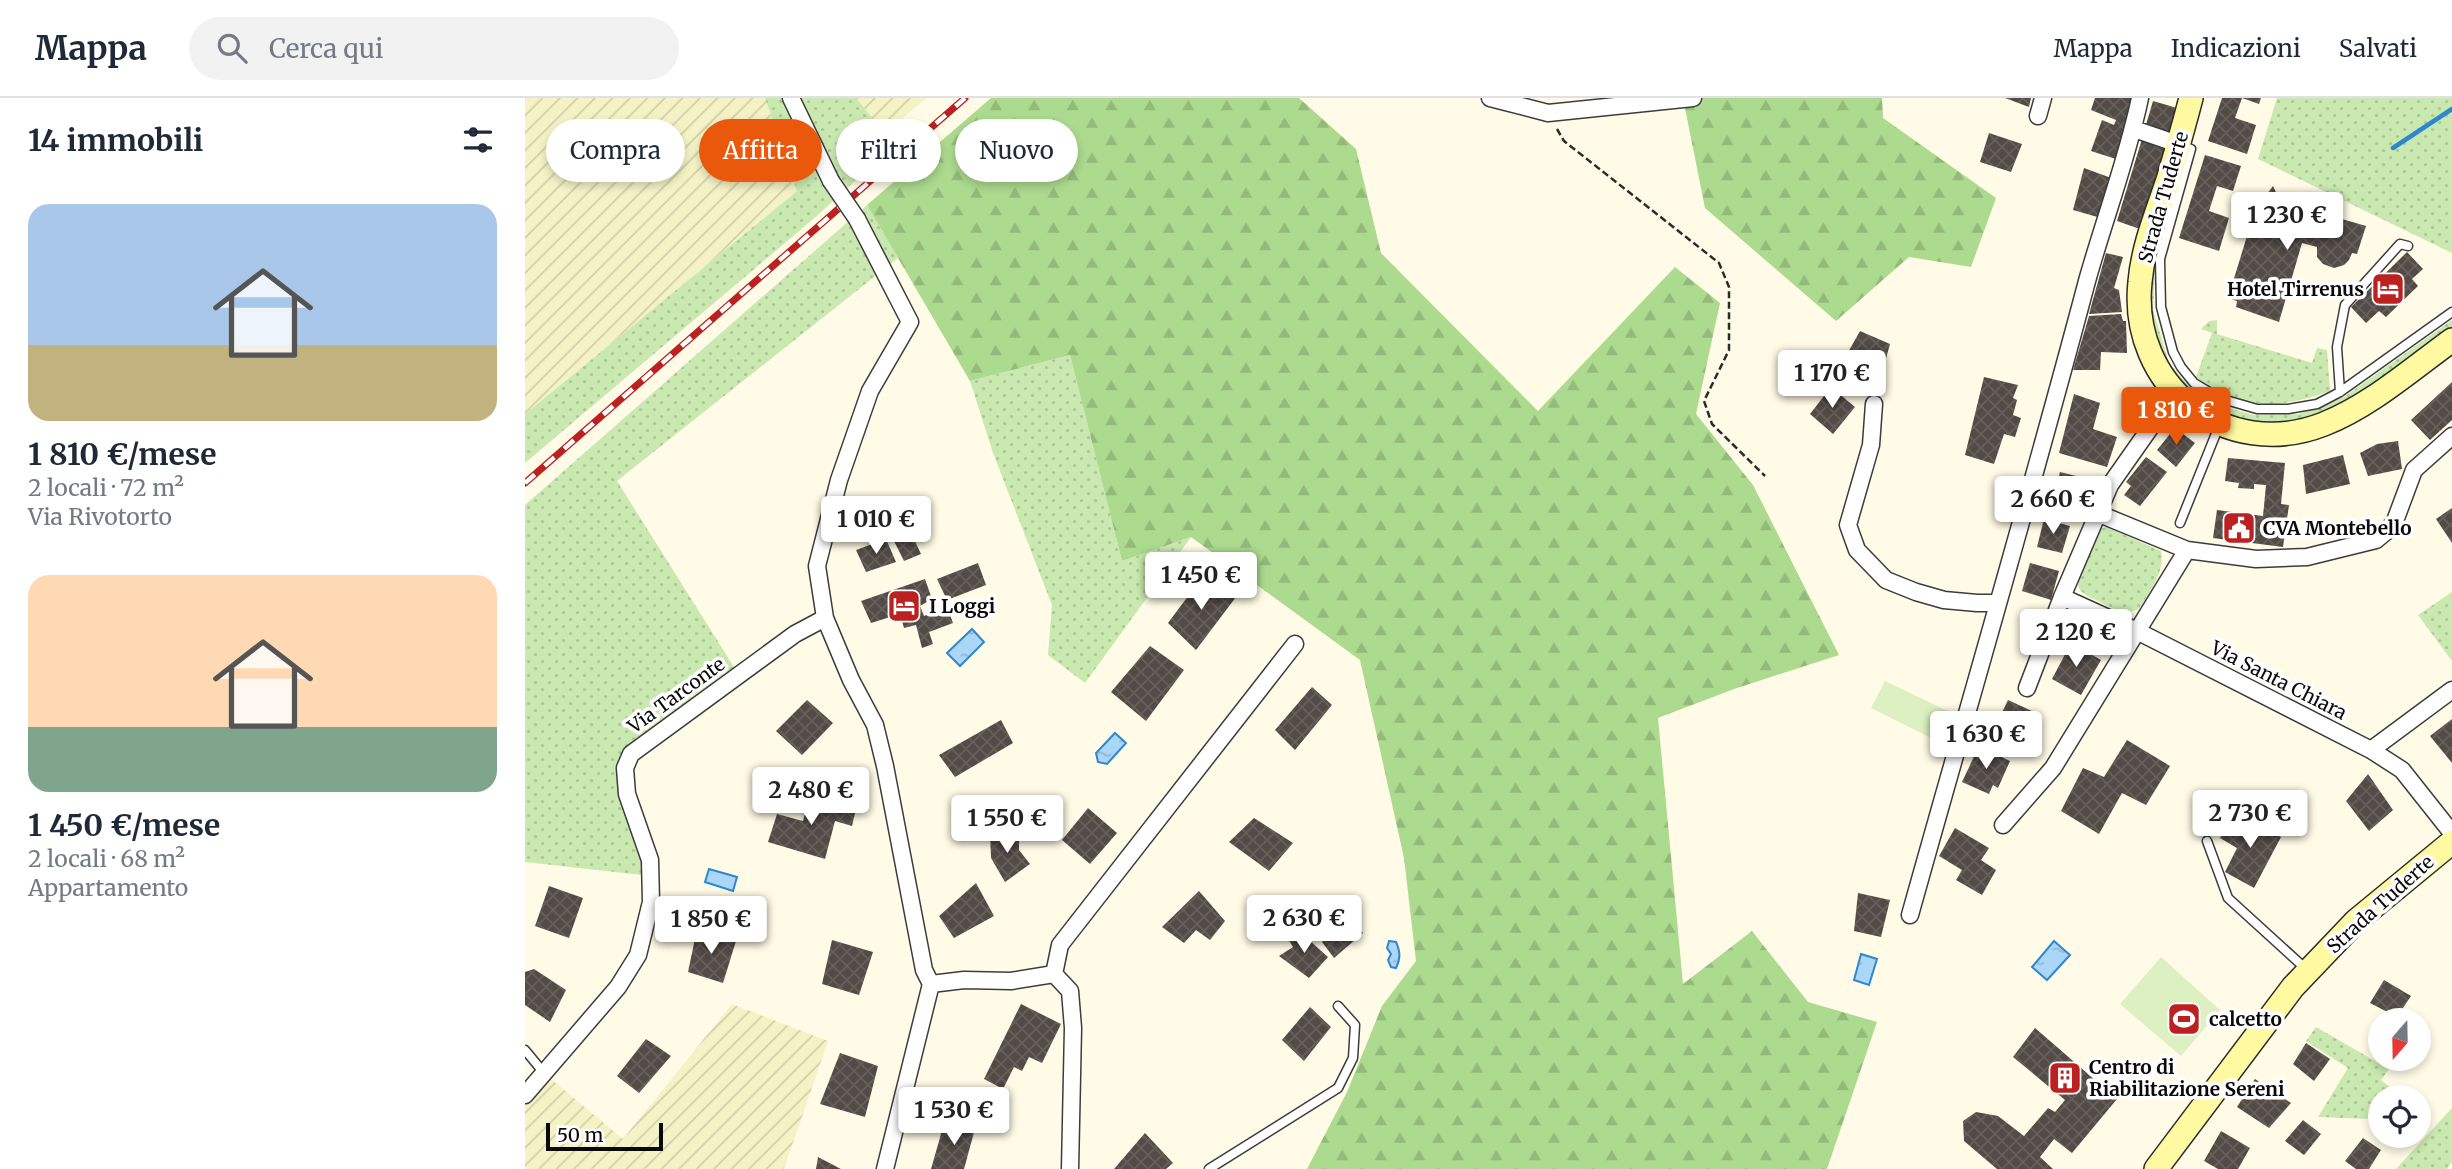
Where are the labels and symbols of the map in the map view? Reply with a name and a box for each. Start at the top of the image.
street label: Strada Tuderte [2133,128,2193,266]
pin: 1 230 € [2222,192,2352,252]
hotel icon: Hotel Tirrenus [2369,270,2407,308]
place label: Hotel Tirrenus [2227,277,2364,301]
pin: 1 170 € [1767,350,1897,410]
pin: 1 810 € [2111,388,2241,447]
pin: 2 660 € [1988,476,2118,536]
pin: 1 010 € [811,496,941,556]
public building icon: CVA Montebello [2220,509,2258,547]
place label: CVA Montebello [2263,516,2412,540]
pin: 1 450 € [1136,552,1266,612]
hotel icon: I Loggi [885,587,923,625]
place label: I Loggi [929,594,996,618]
pin: 2 120 € [2011,610,2141,669]
street label: Via Santa Chiara [2206,635,2351,725]
street label: Via Tarconte [622,652,729,739]
pin: 1 630 € [1921,712,2051,771]
pin: 2 480 € [746,768,876,827]
pin: 2 730 € [2185,790,2315,850]
pin: 1 550 € [942,796,1072,855]
street label: Strada Tuderte [2322,850,2439,958]
pin: 1 850 € [646,896,776,956]
pin: 2 630 € [1239,896,1369,955]
sports icon: calcetto [2165,1000,2203,1038]
place label: calcetto [2209,1007,2282,1031]
north arrow [2368,1008,2431,1071]
place label: Centro di Riabilitazione Sereni [2089,1055,2285,1101]
building icon: Centro di Riabilitazione Sereni [2046,1059,2084,1097]
pin: 1 530 € [889,1088,1019,1147]
scale bar [546,1120,663,1152]

